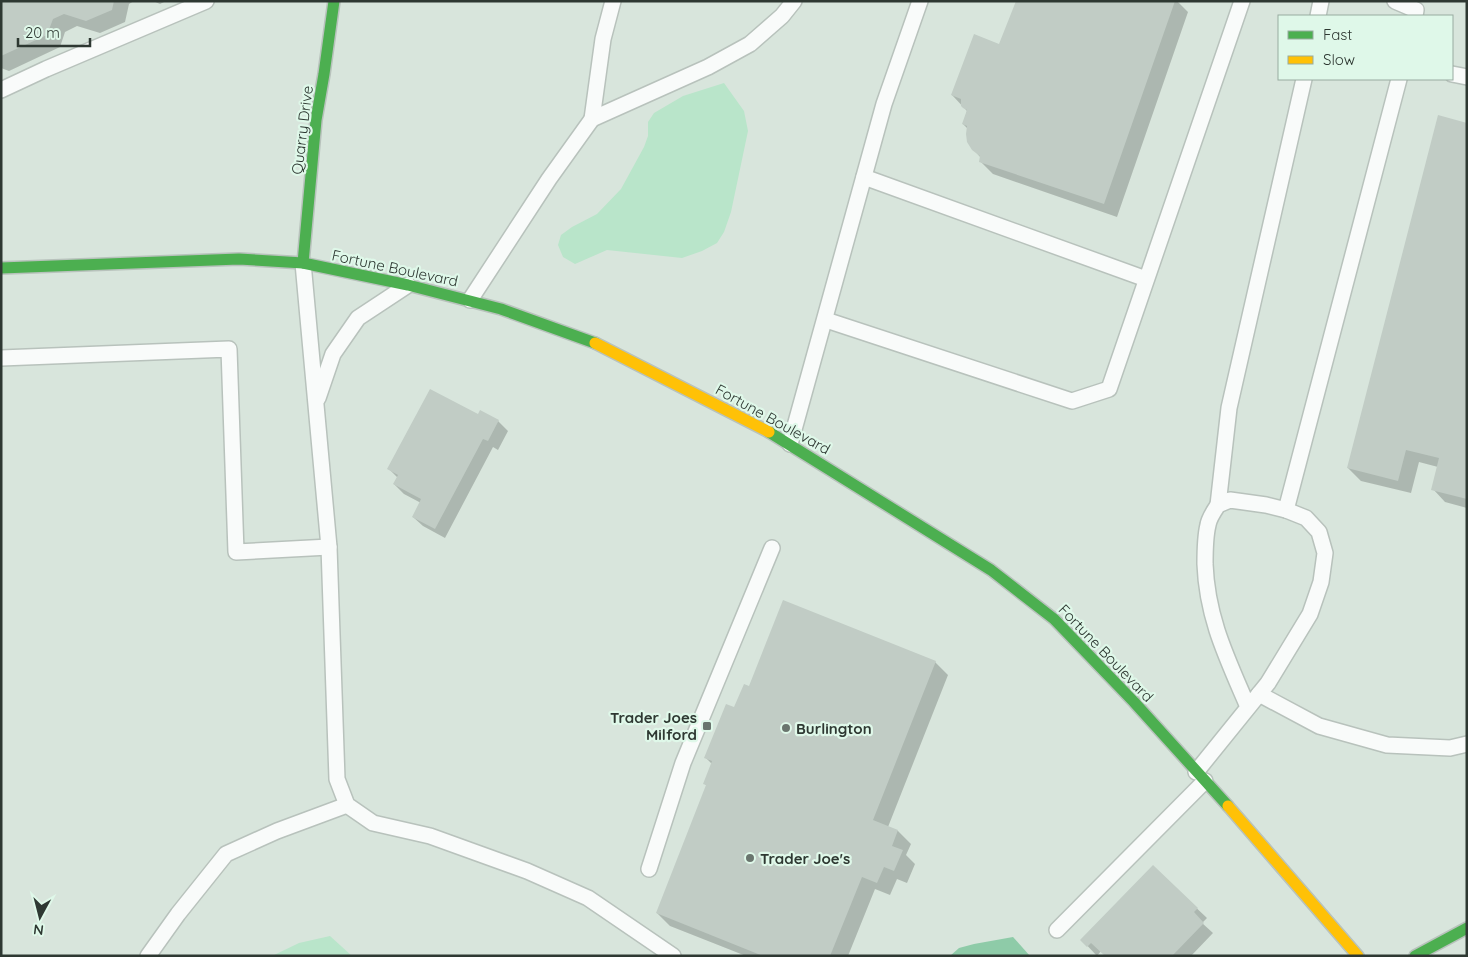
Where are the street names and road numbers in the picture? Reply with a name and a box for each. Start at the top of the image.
street label: Quarry Drive [287,84,317,176]
street label: Fortune Boulevard [330,245,460,291]
street label: Fortune Boulevard [712,380,834,458]
street label: Fortune Boulevard [1055,600,1157,706]

